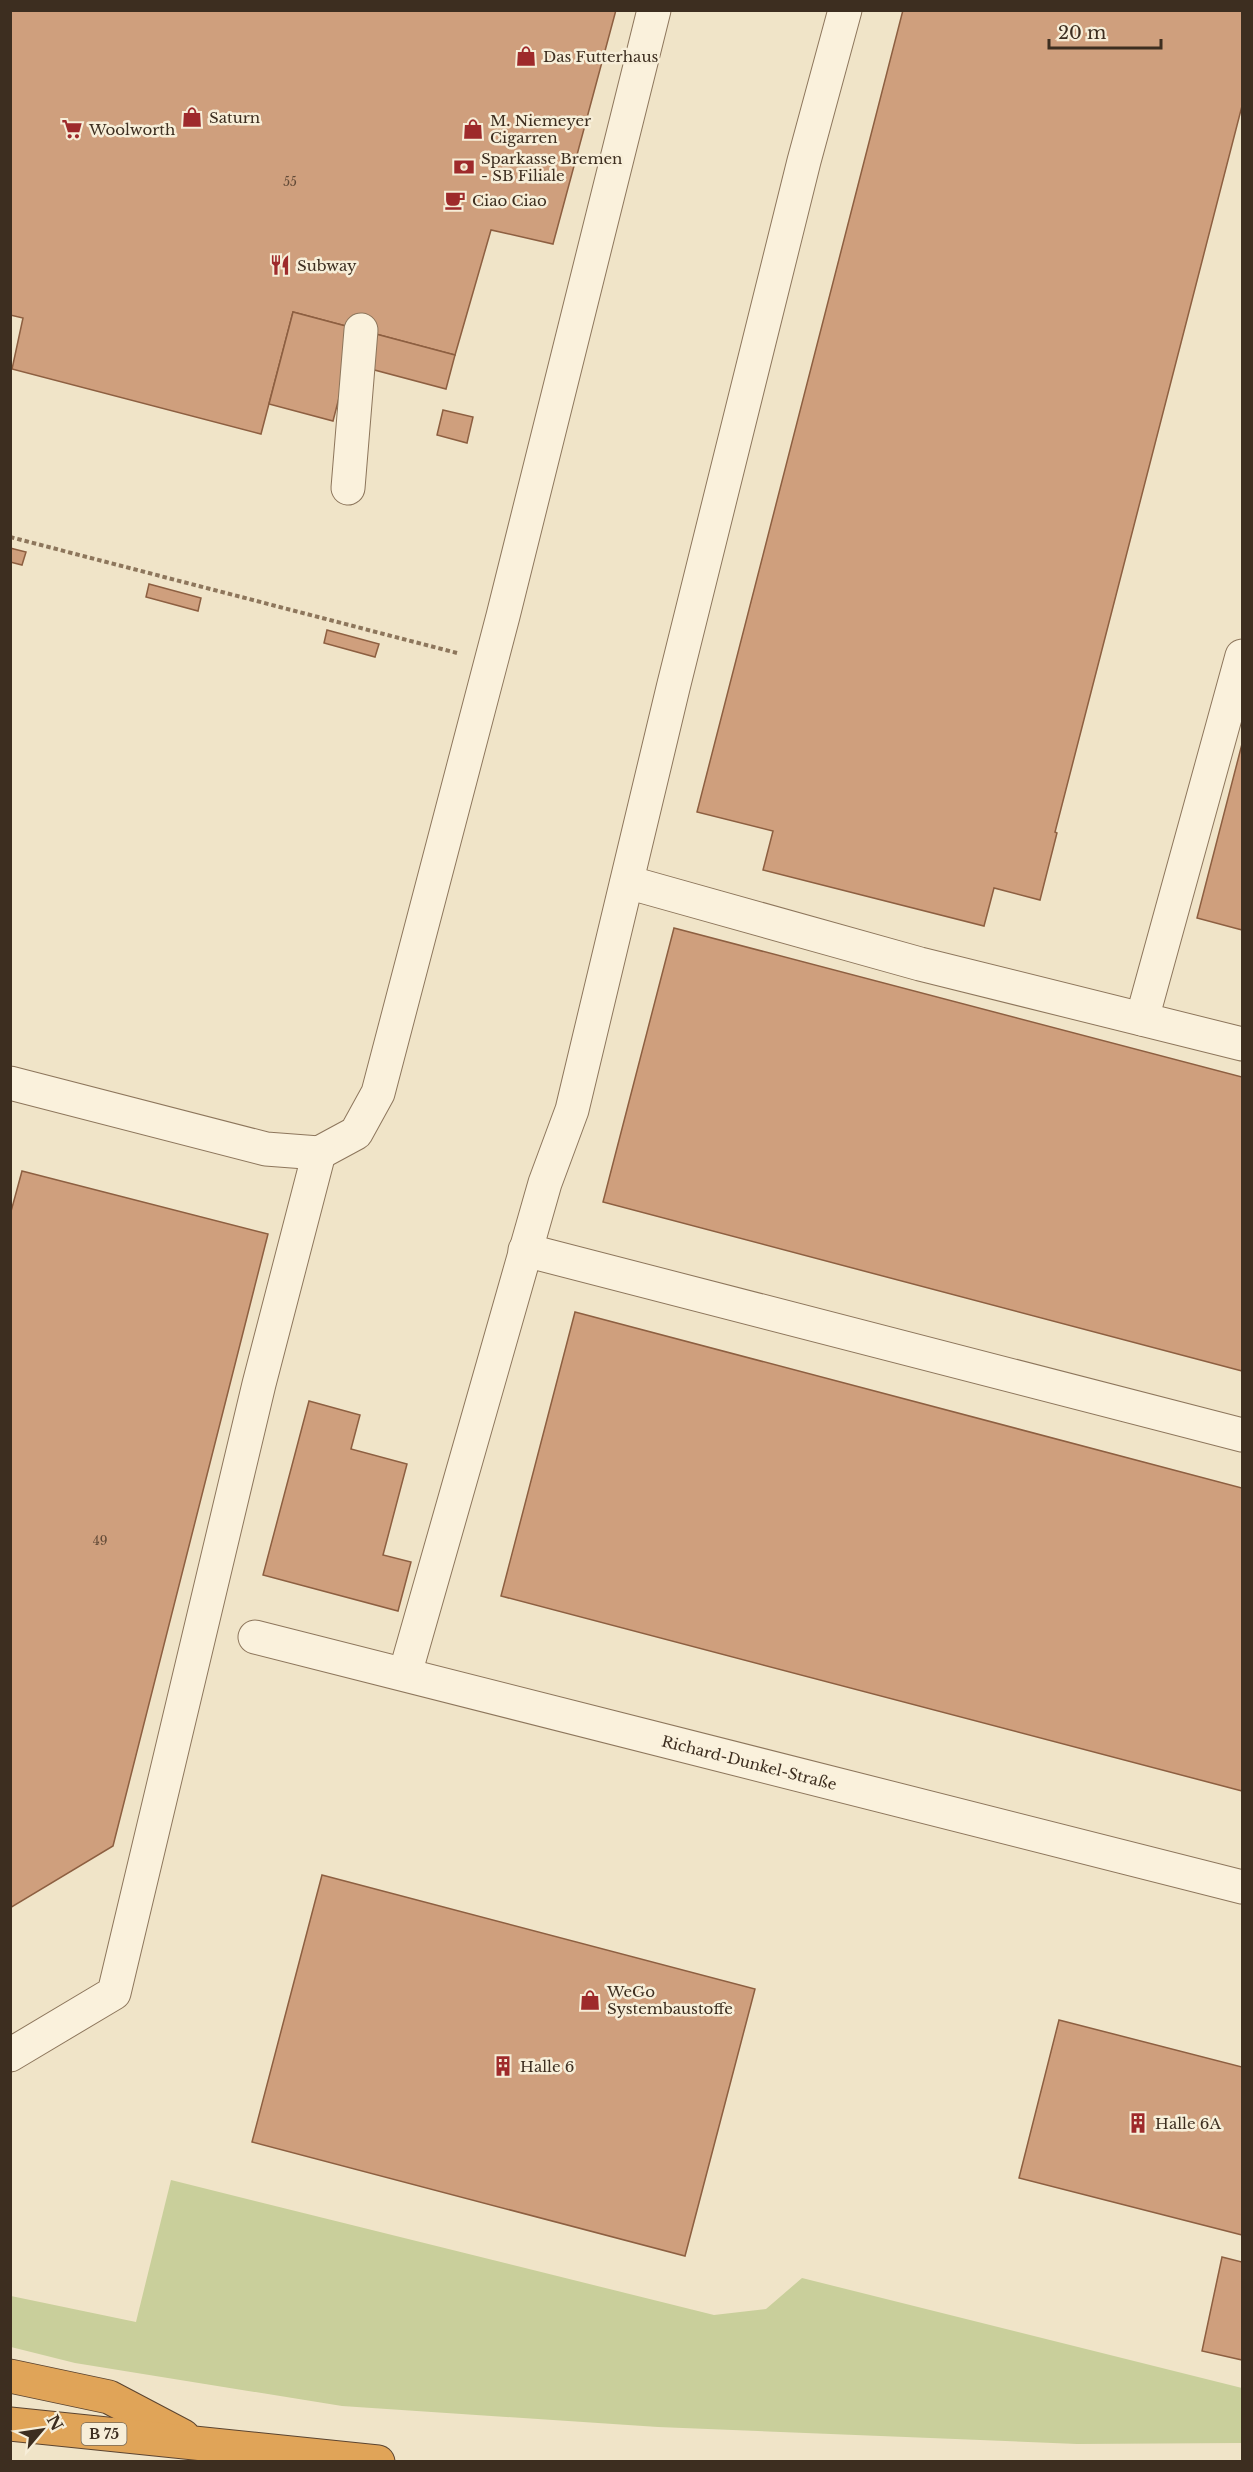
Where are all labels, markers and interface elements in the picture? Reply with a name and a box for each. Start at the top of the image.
scale bar [1049,12,1162,50]
text: 20 m [1058,22,1106,44]
shop icon: Das Futterhaus [514,44,538,68]
place label: Das Futterhaus [543,47,658,66]
shop icon: Saturn [180,105,204,129]
place label: Saturn [209,108,260,127]
place label: M. Niemeyer Cigarren [490,111,592,147]
supermarket icon: Woolworth [60,117,84,141]
shop icon: M. Niemeyer Cigarren [461,117,485,141]
place label: Woolworth [88,120,175,139]
place label: Sparkasse Bremen - SB Filiale [481,149,622,185]
bank icon: Sparkasse Bremen - SB Filiale [452,155,476,179]
house number: 55 [283,174,297,189]
cafe icon: Ciao Ciao [443,188,467,212]
place label: Ciao Ciao [472,191,547,210]
restaurant icon: Subway [268,253,292,277]
place label: Subway [297,256,357,275]
house number: 49 [93,1533,107,1548]
street label: Richard-Dunkel-Straße [660,1731,839,1794]
place label: WeGo Systembaustoffe [606,1982,733,2018]
shop icon: WeGo Systembaustoffe [578,1988,602,2012]
building icon: Halle 6 [491,2054,515,2078]
place label: Halle 6 [520,2057,574,2076]
building icon: Halle 6A [1126,2111,1150,2135]
place label: Halle 6A [1155,2114,1221,2133]
north arrow [12,2400,72,2460]
text: N [43,2411,68,2434]
road number: B 75 [82,2423,126,2445]

